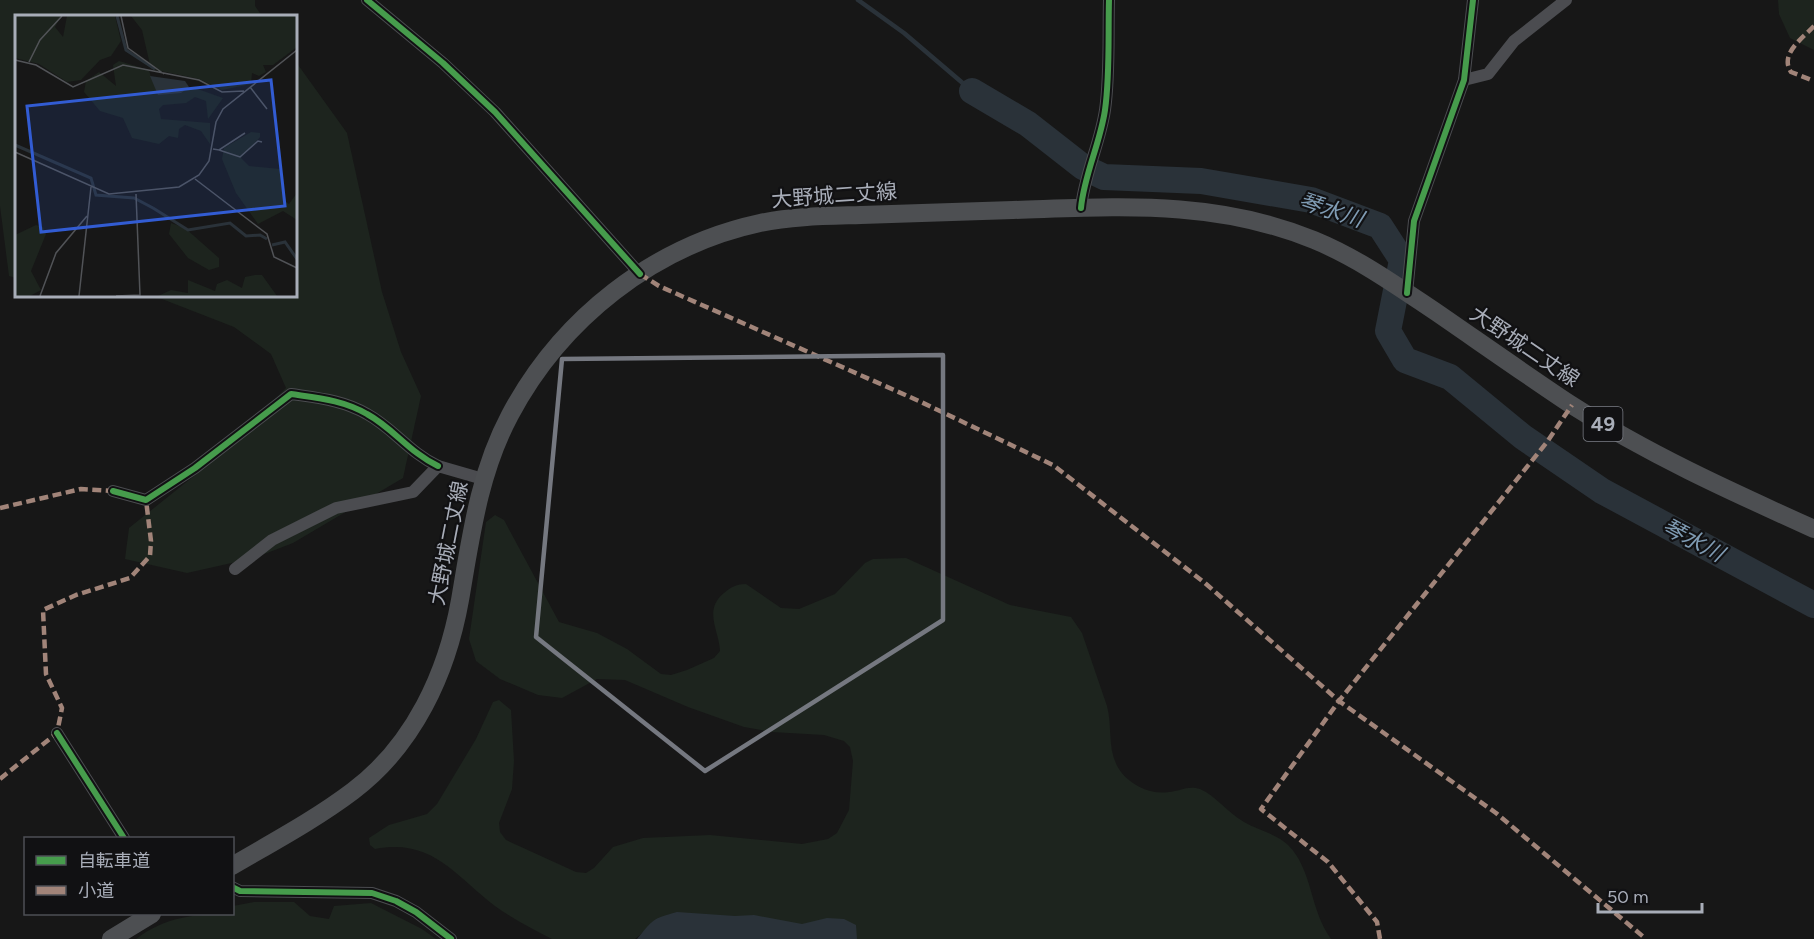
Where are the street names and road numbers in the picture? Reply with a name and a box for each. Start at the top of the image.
street label: 大野城二丈線 [770,178,898,212]
street label: 大野城二丈線 [1466,300,1584,392]
road number: 49 [1584,407,1622,441]
street label: 大野城二丈線 [424,479,472,607]

